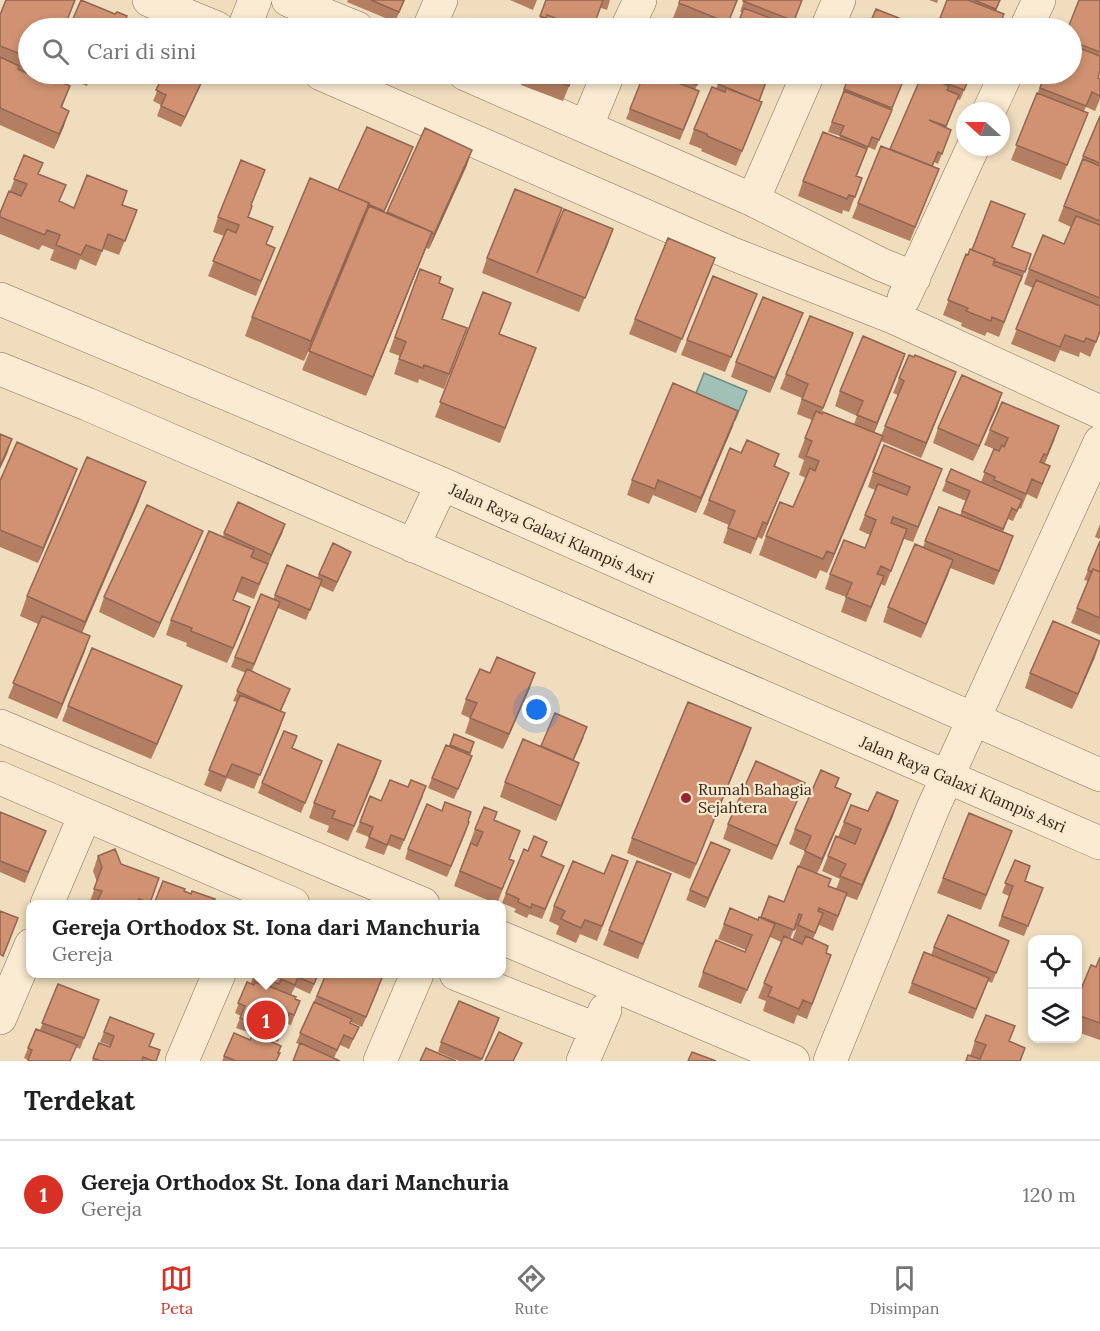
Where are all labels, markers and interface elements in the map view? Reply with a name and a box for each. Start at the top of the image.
search box [18,18,1082,84]
icon: search [39,35,72,68]
text: Cari di sini [87,37,196,65]
north arrow [956,102,1010,156]
street label: Jalan Raya Galaxi Klampis Asri [446,478,658,587]
your location [522,695,551,724]
street label: Jalan Raya Galaxi Klampis Asri [856,731,1069,837]
place label: Rumah Bahagia Sejahtera [698,779,812,817]
marker: Rumah Bahagia Sejahtera [679,791,693,805]
popup [26,900,506,978]
text: Gereja Orthodox St. Iona dari Manchuria [52,913,480,941]
map controls [1028,935,1082,1043]
button: locate [1028,935,1082,989]
text: Gereja [52,941,113,966]
button: layers [1028,989,1082,1043]
pin: 1 [246,998,286,1042]
text: Terdekat [24,1084,135,1117]
text: Gereja Orthodox St. Iona dari Manchuria [81,1168,509,1196]
text: 1 [39,1182,48,1207]
text: 120 m [1022,1182,1076,1207]
text: Gereja [81,1196,142,1221]
tab: Peta [160,1262,193,1318]
tab: Rute [514,1262,549,1318]
tab: Disimpan [869,1262,940,1318]

